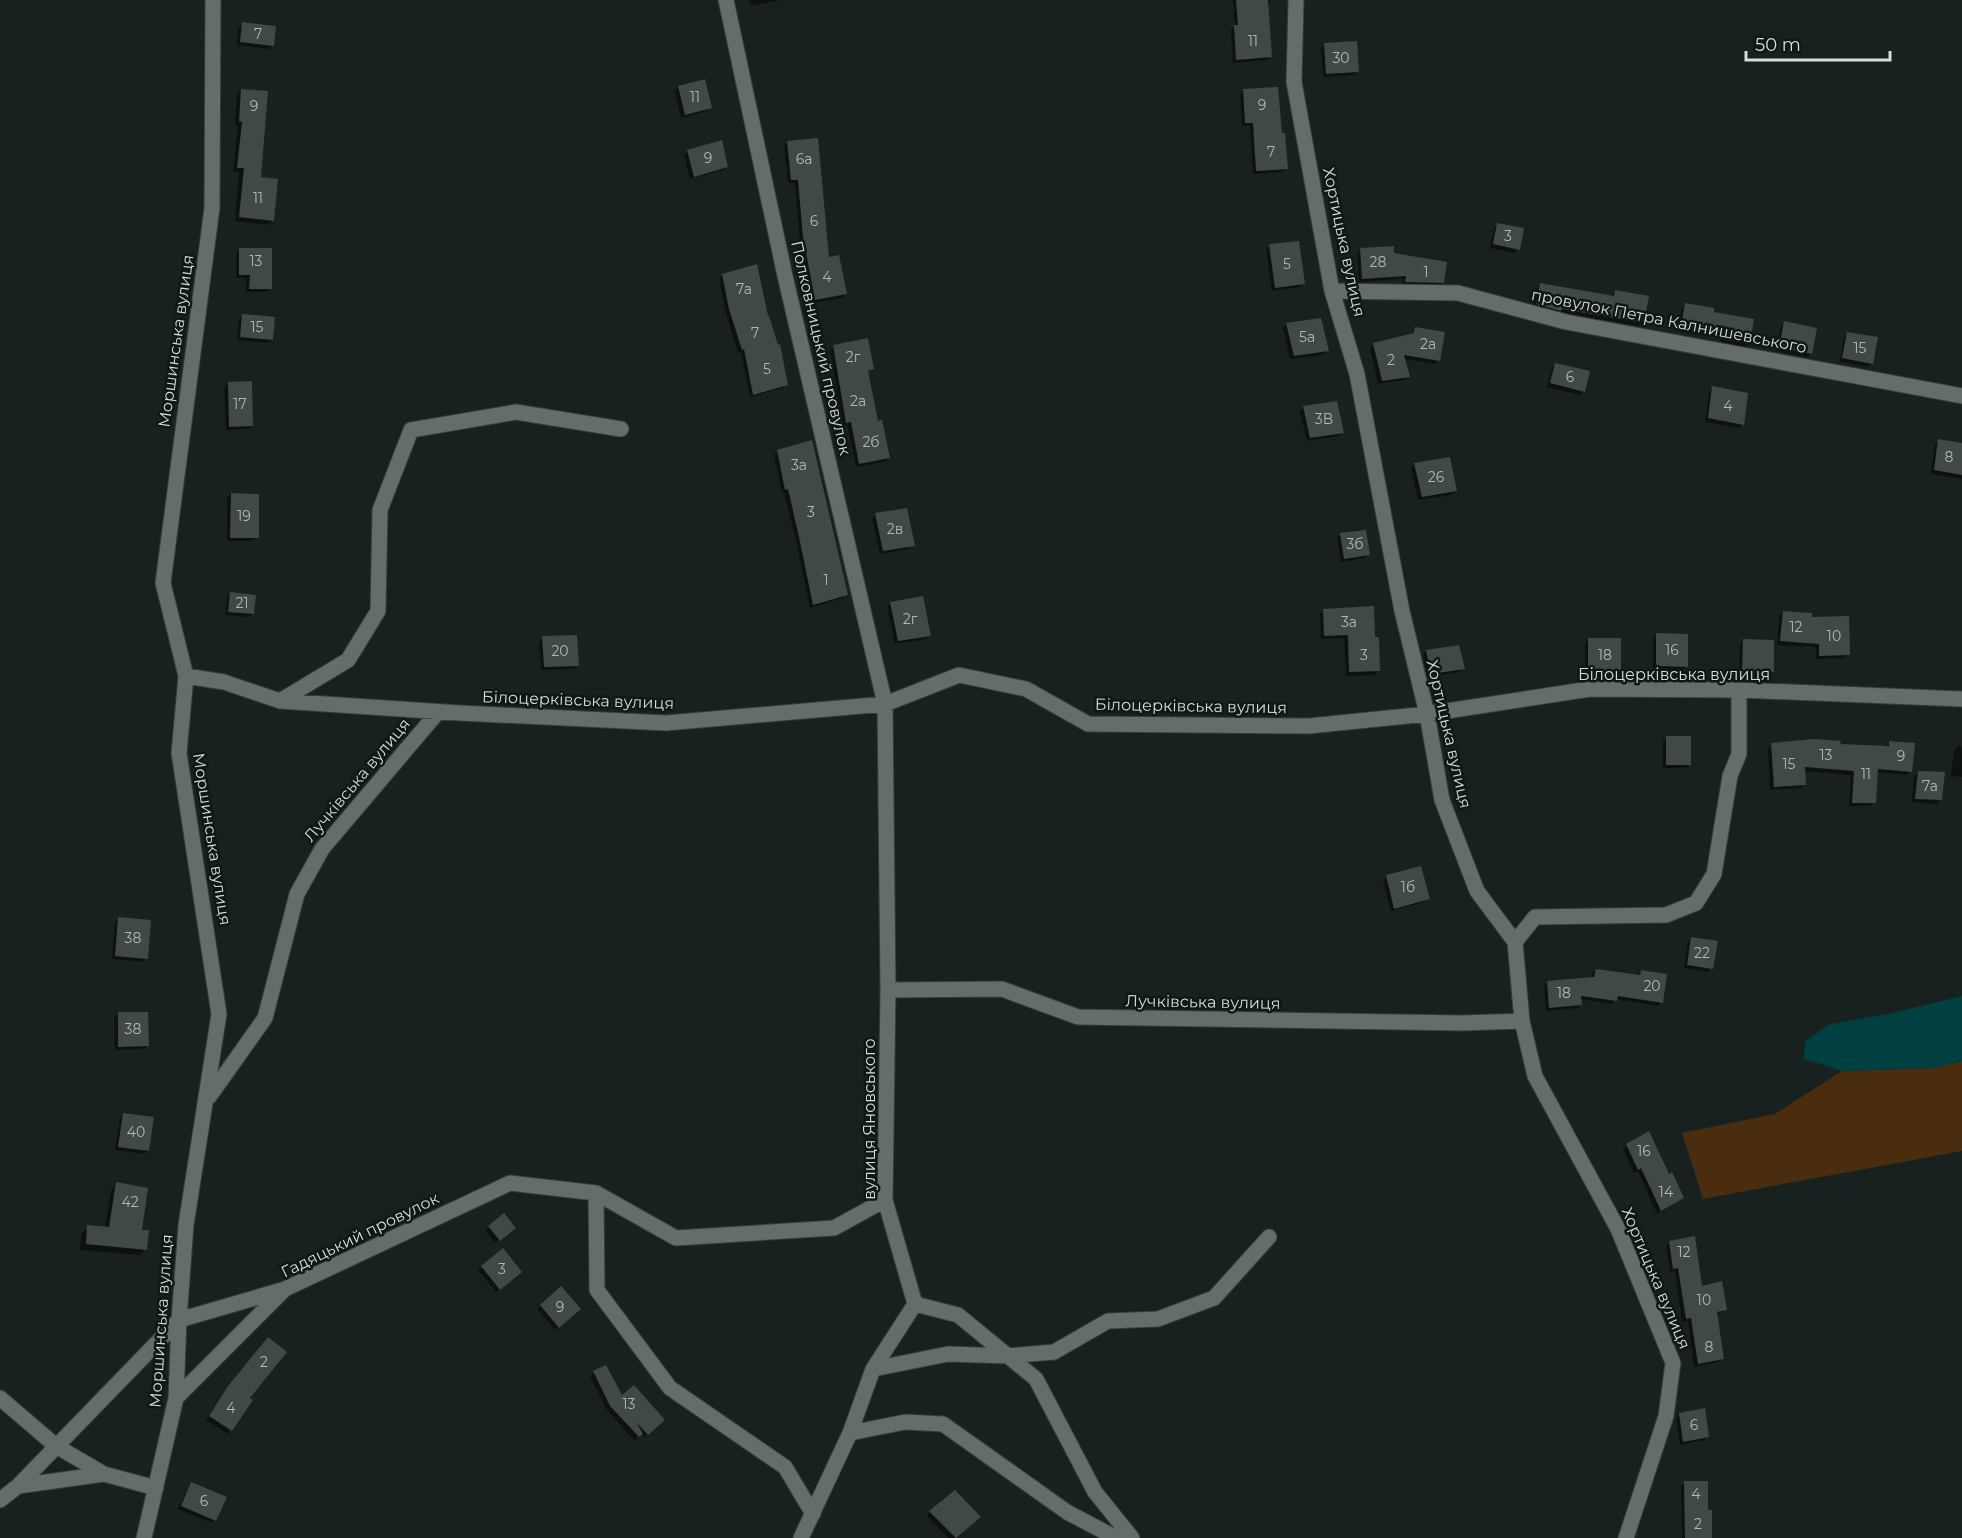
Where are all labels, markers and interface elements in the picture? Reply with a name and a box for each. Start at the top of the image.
scale bar [1746,24,1890,62]
house number: 7 [254,25,262,43]
house number: 11 [1248,32,1258,50]
text: 50 m [1755,34,1801,56]
house number: 30 [1332,49,1350,67]
house number: 11 [690,88,700,106]
house number: 9 [1258,96,1266,114]
house number: 9 [250,97,258,115]
house number: 7 [1267,143,1275,161]
house number: 9 [704,149,712,167]
house number: 6а [796,150,812,168]
street label: Хортицька вулиця [1319,166,1369,318]
house number: 11 [253,189,263,207]
house number: 6 [810,212,819,230]
house number: 3 [1504,227,1512,245]
street label: Полковницький провулок [787,239,855,458]
house number: 13 [250,252,263,270]
house number: 28 [1370,253,1387,271]
street label: Моршинська вулиця [154,254,198,428]
house number: 5 [1283,255,1291,273]
house number: 1 [1423,263,1429,281]
house number: 4 [822,268,832,286]
house number: 7а [736,280,752,298]
street label: провулок Петра Калнишевського [1530,285,1808,357]
house number: 15 [251,318,264,336]
house number: 7 [751,324,759,342]
house number: 5а [1299,328,1315,346]
house number: 2а [1420,335,1436,353]
house number: 15 [1854,339,1867,357]
house number: 2г [846,348,861,366]
house number: 2 [1387,351,1395,369]
house number: 5 [763,360,771,378]
house number: 6 [1566,368,1575,386]
house number: 2а [850,392,866,410]
house number: 17 [233,395,247,413]
house number: 4 [1723,397,1733,415]
house number: 3В [1315,410,1333,428]
house number: 2б [862,433,880,451]
house number: 8 [1945,448,1954,466]
house number: 3а [791,456,807,474]
house number: 26 [1428,468,1445,486]
house number: 3 [807,503,815,521]
house number: 19 [237,507,251,525]
house number: 2в [887,520,903,538]
house number: 3б [1346,535,1364,553]
house number: 1 [823,571,829,589]
house number: 21 [235,594,249,612]
house number: 2г [903,610,918,628]
house number: 3а [1341,613,1357,631]
house number: 12 [1789,618,1803,636]
house number: 10 [1827,627,1841,645]
house number: 16 [1665,641,1679,659]
house number: 20 [551,642,569,660]
house number: 3 [1360,646,1368,664]
house number: 18 [1598,646,1612,664]
street label: Хортицька вулиця [1423,658,1475,810]
street label: Білоцерківська вулиця [1578,665,1770,684]
street label: Білоцерківська вулиця [482,687,674,713]
street label: Білоцерківська вулиця [1095,695,1287,717]
street label: Лучківська вулиця [300,714,414,846]
house number: 13 [1820,746,1833,764]
house number: 9 [1897,747,1905,765]
street label: Моршинська вулиця [189,752,235,926]
house number: 15 [1783,755,1796,773]
house number: 11 [1861,765,1871,783]
house number: 7а [1922,777,1938,795]
house number: 1б [1401,878,1415,896]
house number: 38 [125,929,141,947]
house number: 22 [1694,944,1710,962]
house number: 20 [1643,977,1661,995]
house number: 18 [1557,984,1571,1002]
street label: Лучківська вулиця [1125,991,1281,1013]
house number: 38 [125,1020,141,1038]
street label: вулиця Яновського [860,1038,879,1200]
house number: 40 [127,1123,145,1141]
house number: 16 [1637,1142,1651,1160]
house number: 14 [1659,1183,1674,1201]
street label: Гадяцький провулок [278,1188,443,1282]
house number: 42 [121,1193,139,1211]
street label: Хортицька вулиця [1618,1204,1694,1352]
street label: Моршинська вулиця [145,1234,177,1408]
house number: 12 [1677,1243,1691,1261]
house number: 3 [498,1260,506,1278]
house number: 10 [1697,1291,1711,1309]
house number: 9 [556,1298,564,1316]
house number: 8 [1705,1338,1714,1356]
house number: 2 [260,1353,268,1371]
house number: 13 [623,1395,636,1413]
house number: 4 [226,1399,236,1417]
house number: 6 [1690,1416,1699,1434]
house number: 4 [1691,1485,1701,1503]
house number: 6 [200,1492,209,1510]
house number: 2 [1694,1515,1702,1533]

